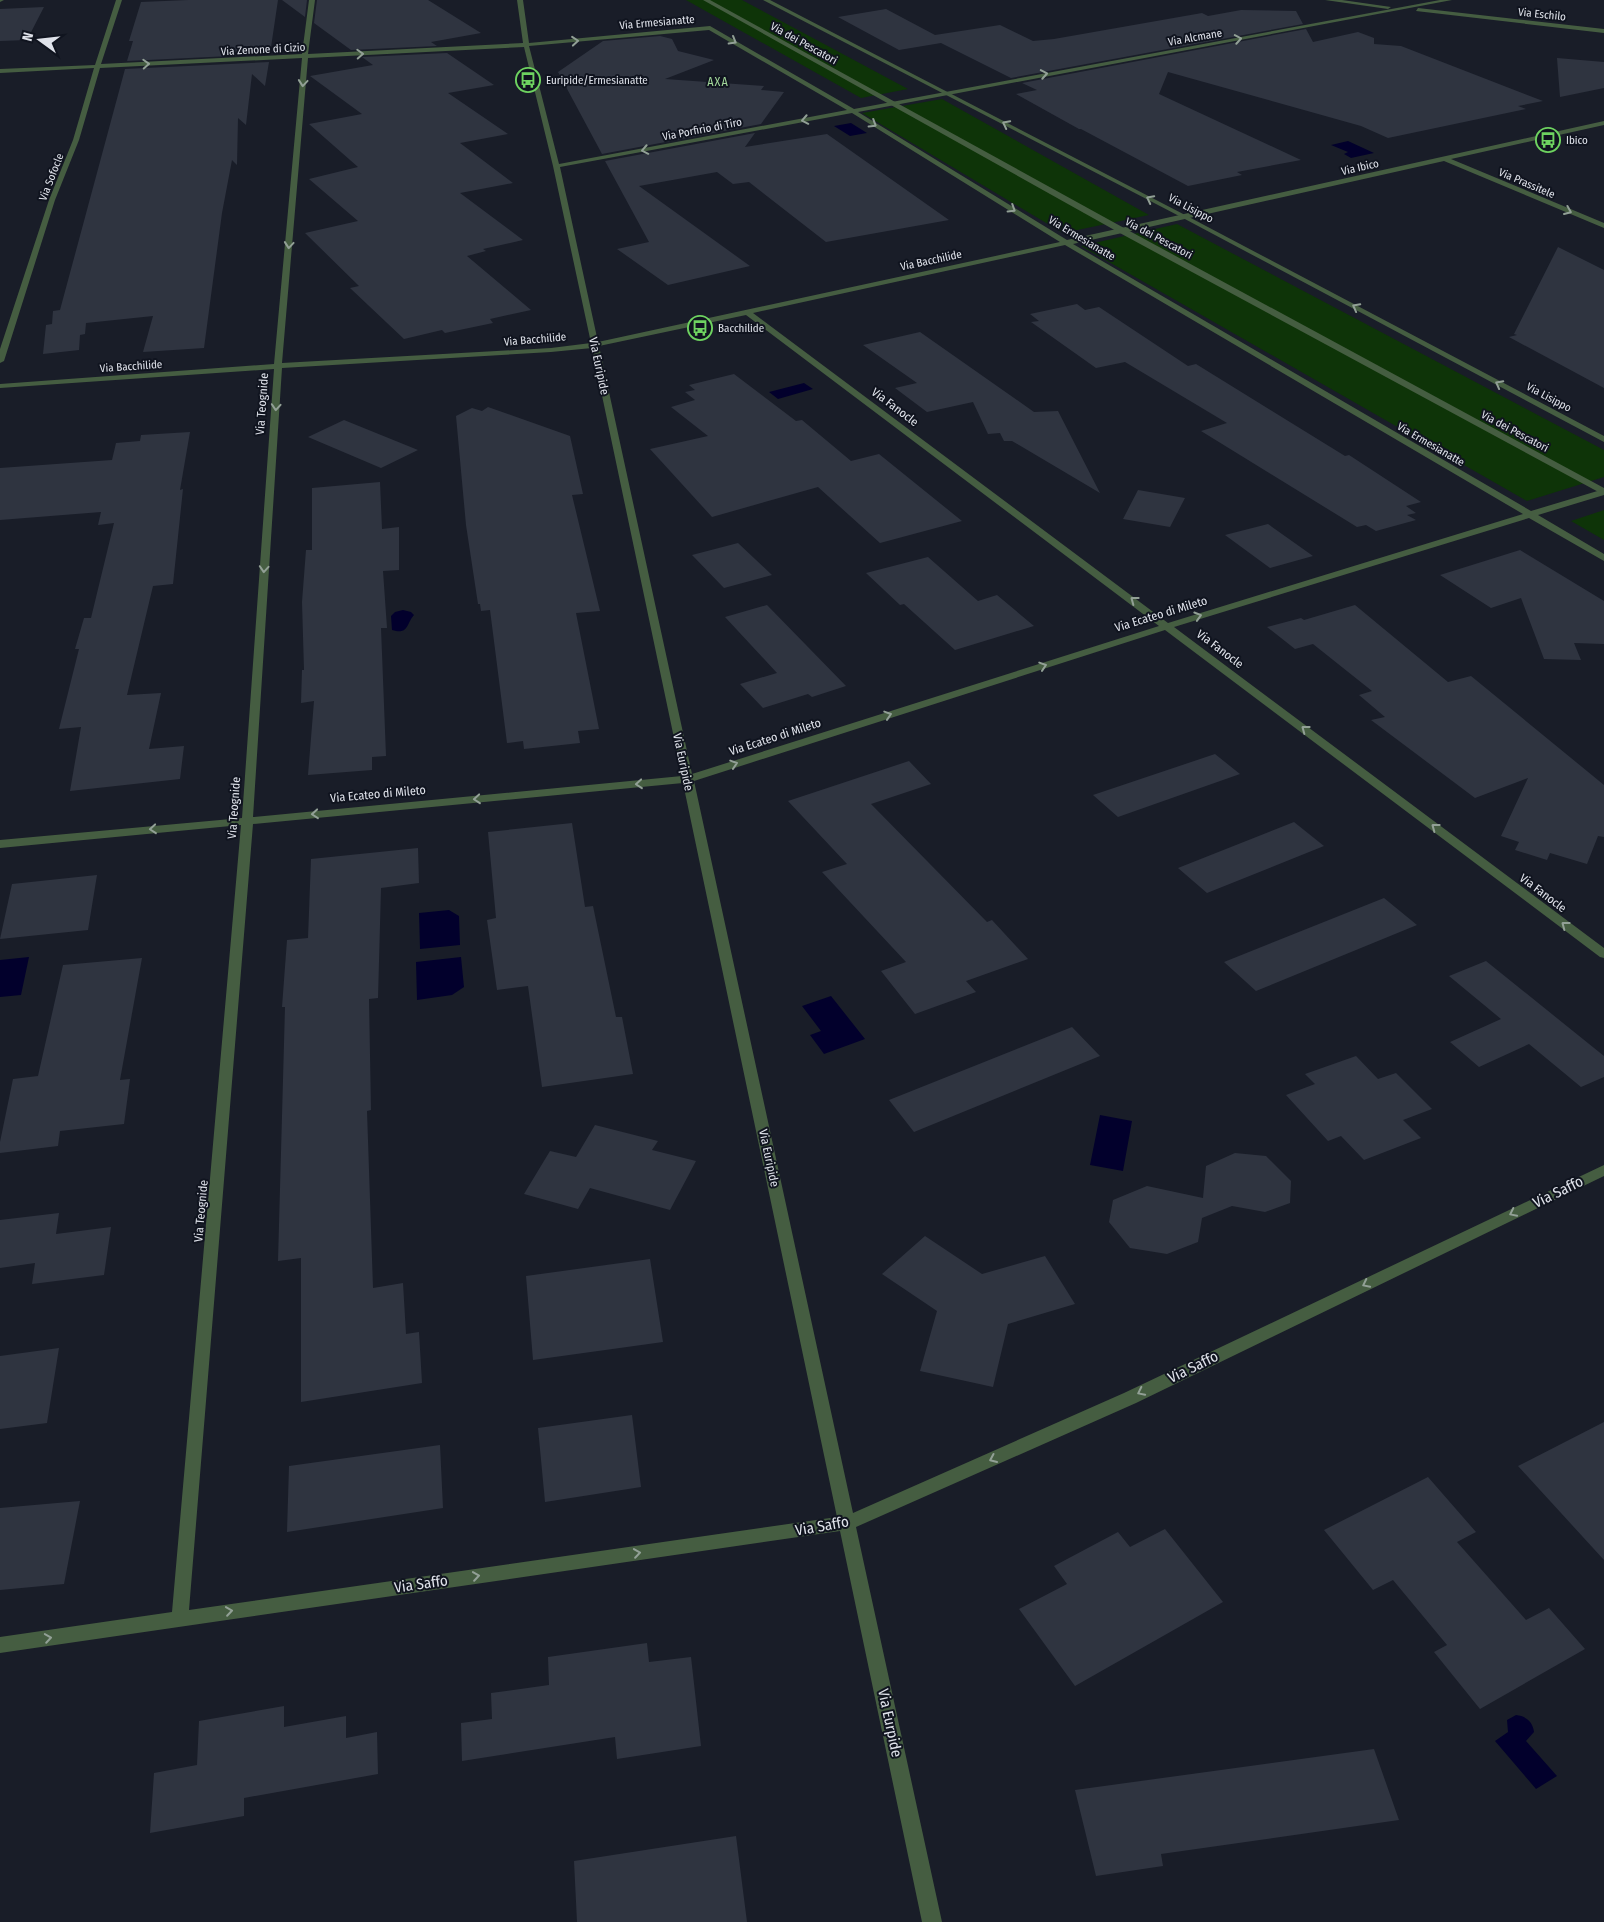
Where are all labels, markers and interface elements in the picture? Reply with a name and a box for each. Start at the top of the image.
street label: Via Eschilo [1517,6,1567,23]
street label: Via Ermesianatte [619,13,695,32]
north arrow [15,15,65,65]
street label: Via dei Pescatori [768,20,840,67]
street label: Via Alcmane [1167,26,1223,49]
text: N [19,31,37,43]
one-way arrow [1234,34,1243,44]
one-way arrow [571,35,579,46]
one-way arrow [728,35,737,45]
street label: Via Zenone di Cizio [220,41,306,58]
one-way arrow [357,49,365,60]
one-way arrow [142,59,150,70]
bus stop icon: Euripide/Ermesianatte [515,67,541,93]
one-way arrow [1040,70,1049,80]
place label: Euripide/Ermesianatte [546,74,648,87]
district label: AXA [707,75,729,89]
one-way arrow [297,79,308,87]
one-way arrow [800,114,809,124]
street label: Via Porfirio di Tiro [661,115,743,144]
one-way arrow [868,117,877,127]
one-way arrow [1002,120,1011,130]
bus stop icon: Ibico [1535,127,1561,153]
place label: Ibico [1566,134,1588,147]
one-way arrow [640,144,649,154]
street label: Via Sofocle [37,152,66,203]
street label: Via Ibico [1340,157,1380,178]
street label: Via Prassitele [1497,166,1557,201]
street label: Via Lisippo [1166,191,1216,226]
one-way arrow [1146,195,1155,205]
one-way arrow [1006,203,1015,212]
one-way arrow [1563,205,1572,216]
street label: Via Ermesianatte [1046,213,1118,263]
street label: Via dei Pescatori [1123,215,1195,262]
one-way arrow [284,241,295,249]
street label: Via Bacchilide [899,248,963,273]
one-way arrow [1352,304,1361,314]
bus stop icon: Bacchilide [687,315,713,341]
place label: Bacchilide [718,322,764,335]
street label: Via Bacchilide [503,330,567,349]
street label: Via Euripide [586,336,612,396]
street label: Via Bacchilide [99,358,163,375]
street label: Via Teognide [253,372,271,436]
one-way arrow [1495,380,1504,390]
street label: Via Lisippo [1524,380,1574,415]
street label: Via Fanocle [869,385,921,429]
one-way arrow [270,403,281,411]
street label: Via dei Pescatori [1479,408,1551,455]
street label: Via Ermesianatte [1395,420,1467,469]
one-way arrow [259,565,270,573]
street label: Via Ecateo di Mileto [1113,593,1209,635]
one-way arrow [1130,597,1140,606]
one-way arrow [1193,612,1202,622]
street label: Via Fanocle [1194,627,1246,671]
one-way arrow [1038,661,1047,671]
one-way arrow [884,711,892,721]
street label: Via Ecateo di Mileto [727,716,823,758]
one-way arrow [1301,726,1311,735]
street label: Via Euripide [670,732,696,792]
one-way arrow [729,760,737,770]
street label: Via Teognide [225,776,243,840]
one-way arrow [634,778,642,789]
street label: Via Ecateo di Mileto [330,783,426,805]
one-way arrow [472,793,480,804]
one-way arrow [311,808,319,819]
one-way arrow [149,824,157,835]
one-way arrow [1431,824,1441,833]
street label: Via Fanocle [1517,871,1569,915]
one-way arrow [1562,922,1571,930]
street label: Via Euripide [756,1128,782,1188]
street label: Via Saffo [1530,1172,1586,1212]
street label: Via Teognide [191,1179,211,1243]
one-way arrow [1509,1207,1518,1218]
one-way arrow [1362,1278,1371,1288]
street label: Via Saffo [1165,1347,1221,1387]
one-way arrow [1137,1386,1146,1397]
one-way arrow [989,1452,998,1463]
street label: Via Saffo [794,1512,850,1540]
one-way arrow [633,1548,641,1559]
street label: Via Saffo [393,1571,449,1597]
one-way arrow [473,1571,481,1582]
one-way arrow [225,1606,233,1617]
one-way arrow [44,1633,53,1643]
street label: Via Eurpide [874,1687,906,1759]

